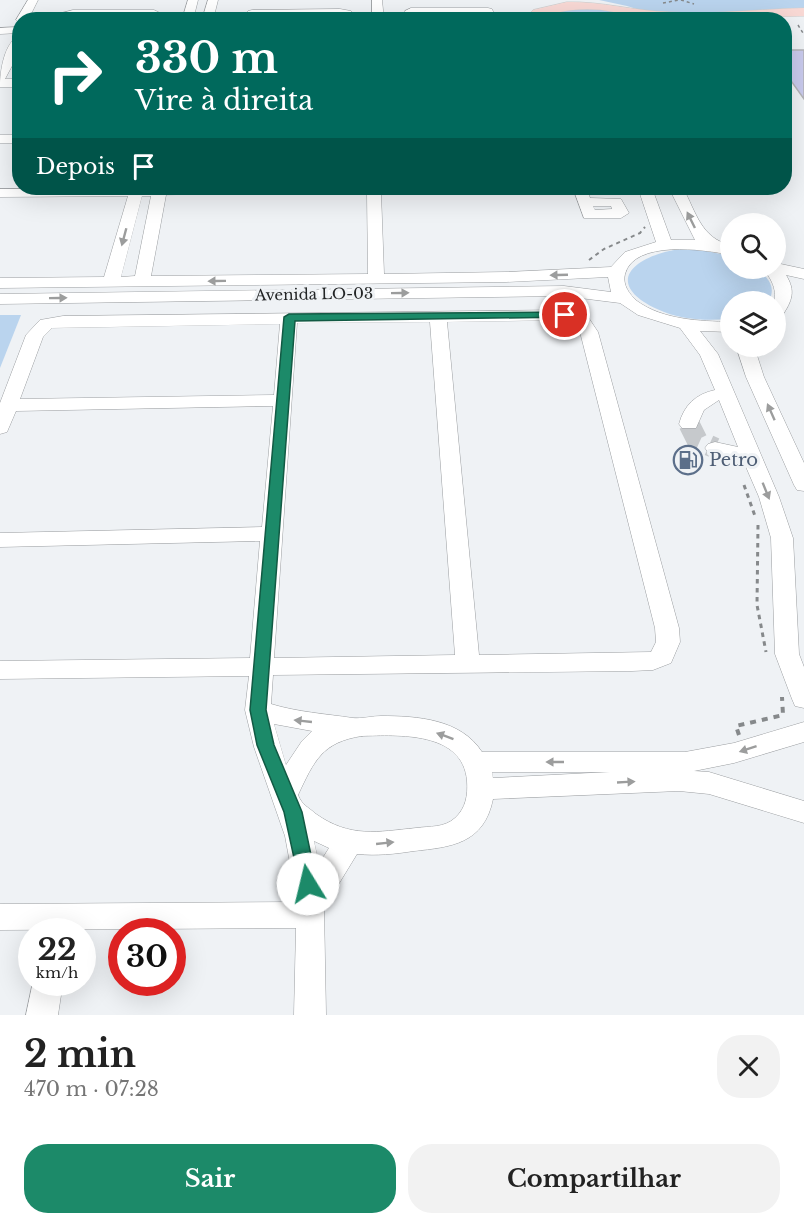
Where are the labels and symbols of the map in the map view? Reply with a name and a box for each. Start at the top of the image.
one-way arrow [686,211,695,228]
one-way arrow [118,228,128,246]
one-way arrow [550,271,569,280]
one-way arrow [208,276,227,286]
street label: Avenida LO-03 [254,283,373,305]
one-way arrow [391,288,410,298]
pin [539,289,590,340]
one-way arrow [49,293,68,303]
one-way arrow [767,404,776,421]
fuel station icon: Petro [672,444,704,476]
place label: Petro [709,449,758,471]
one-way arrow [761,482,771,500]
one-way arrow [293,716,312,725]
one-way arrow [435,731,453,741]
one-way arrow [739,745,757,754]
one-way arrow [545,757,564,767]
one-way arrow [616,778,635,787]
one-way arrow [376,838,395,848]
position arrow [276,852,340,916]
speed limit sign: 30 [108,918,186,996]

